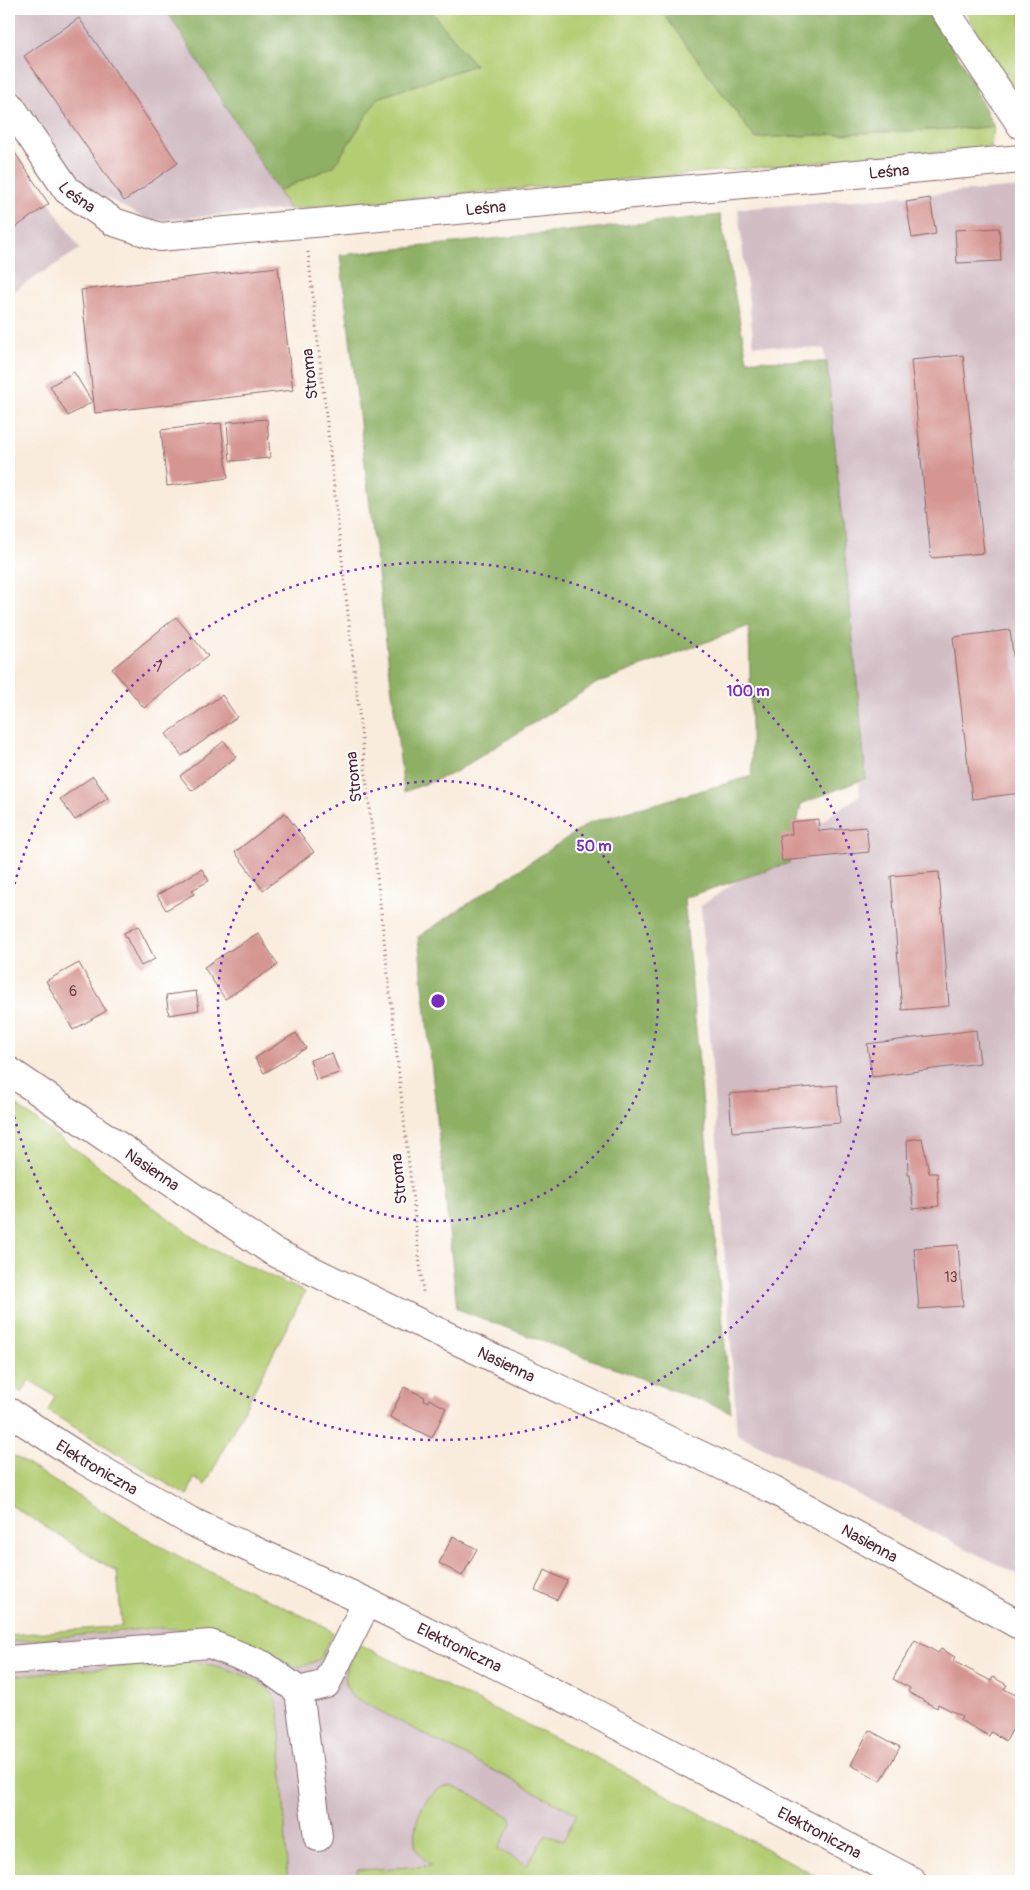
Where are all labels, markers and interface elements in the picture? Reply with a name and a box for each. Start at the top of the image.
street label: Leśna [868,160,910,184]
street label: Leśna [53,178,99,217]
street label: Leśna [465,197,507,220]
street label: Stroma [297,348,323,400]
house number: 7 [155,659,163,676]
text: 100 m [727,682,769,701]
street label: Stroma [341,751,367,803]
text: 50 m [577,837,611,856]
house number: 6 [69,983,77,1000]
centre of rings [429,992,447,1010]
street label: Nasienna [121,1144,183,1196]
street label: Stroma [386,1153,412,1205]
house number: 13 [944,1269,958,1286]
street label: Nasienna [474,1343,538,1387]
street label: Elektroniczna [52,1436,141,1500]
street label: Nasienna [837,1520,901,1567]
street label: Elektroniczna [413,1619,505,1677]
street label: Elektroniczna [774,1803,865,1863]

